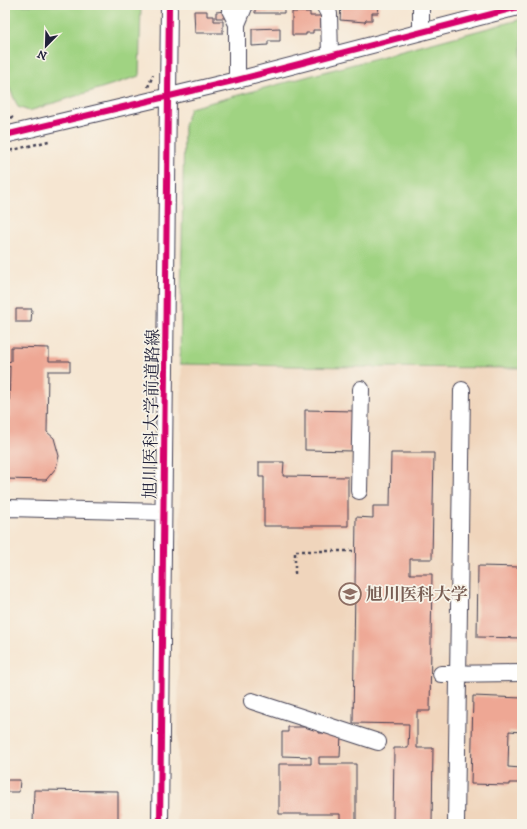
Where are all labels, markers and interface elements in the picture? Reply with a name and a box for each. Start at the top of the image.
north arrow [26,26,66,66]
text: N [36,46,49,62]
street label: 旭川医科大学前道路線 [140,329,164,499]
school or university icon: 旭川医科大学 [337,581,363,607]
place label: 旭川医科大学 [366,584,468,606]

